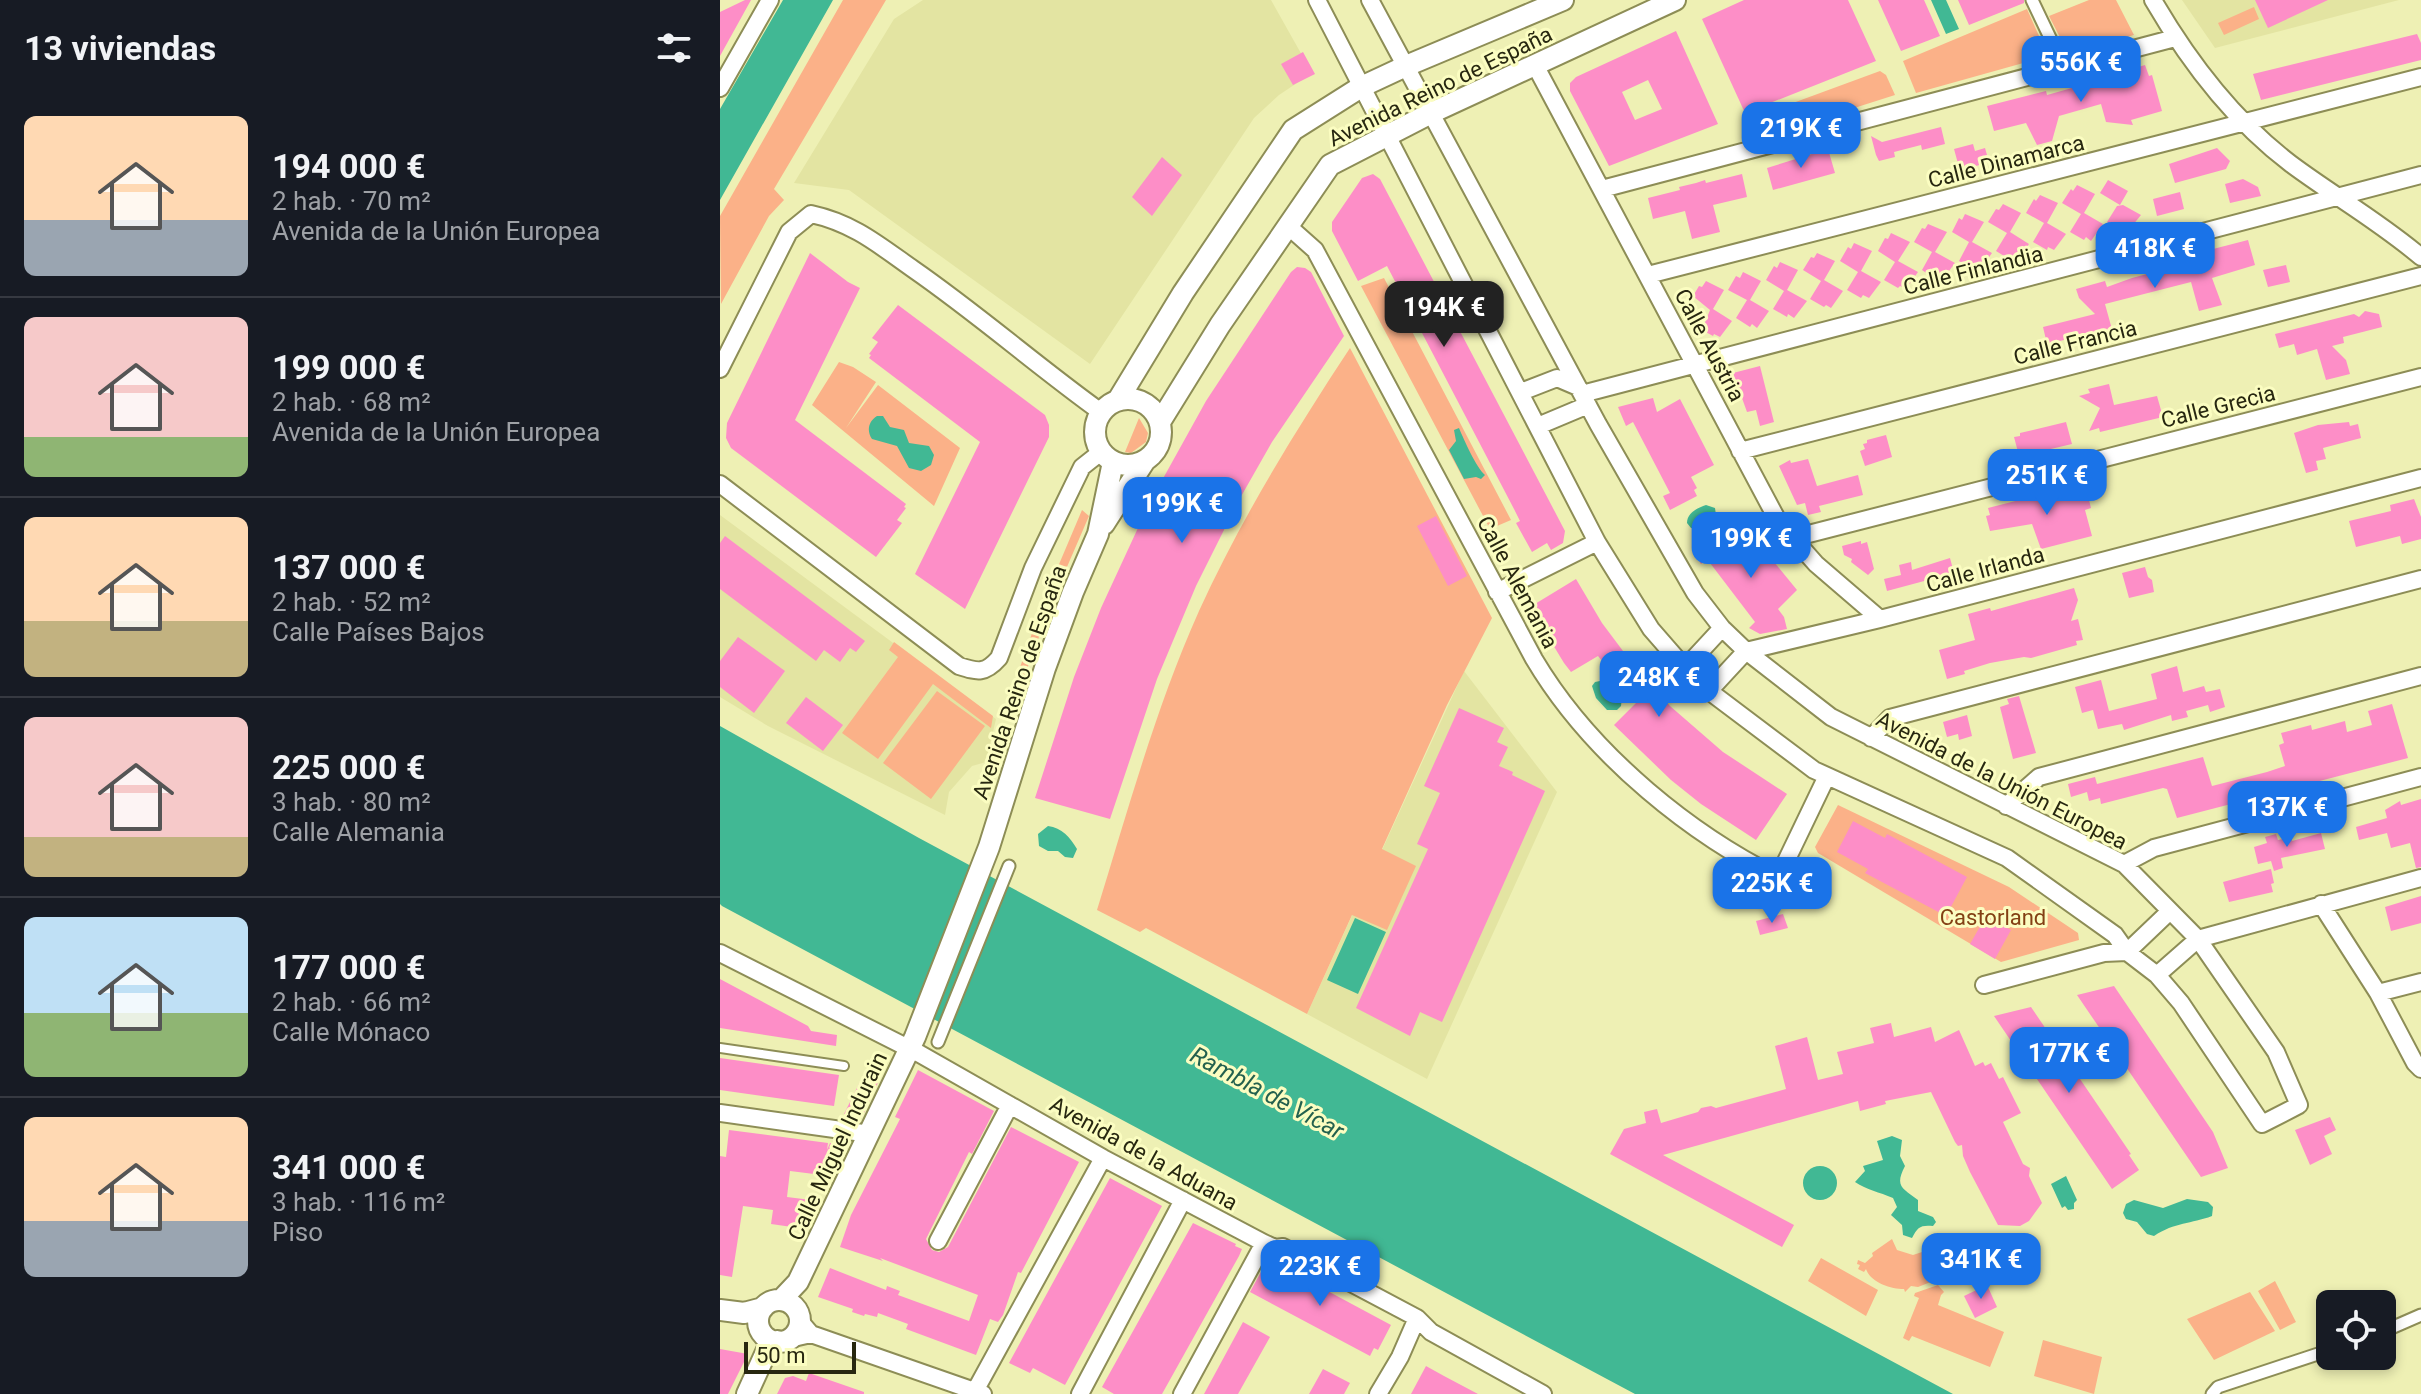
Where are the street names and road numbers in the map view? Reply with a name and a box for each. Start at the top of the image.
street label: Avenida Reino de España [1324,21,1556,152]
street label: Calle Dinamarca [1925,130,2087,193]
street label: Calle Finlandia [1901,241,2046,300]
street label: Calle Austria [1669,285,1750,406]
street label: Calle Francia [2011,315,2139,370]
street label: Calle Grecia [2158,380,2278,433]
street label: Calle Alemania [1472,512,1563,653]
street label: Calle Irlanda [1923,542,2047,597]
street label: Avenida Reino de España [968,562,1071,802]
street label: Avenida de la Unión Europea [1872,706,2131,855]
street label: Calle Miguel Indurain [783,1048,892,1244]
street label: Avenida de la Aduana [1046,1091,1242,1215]

